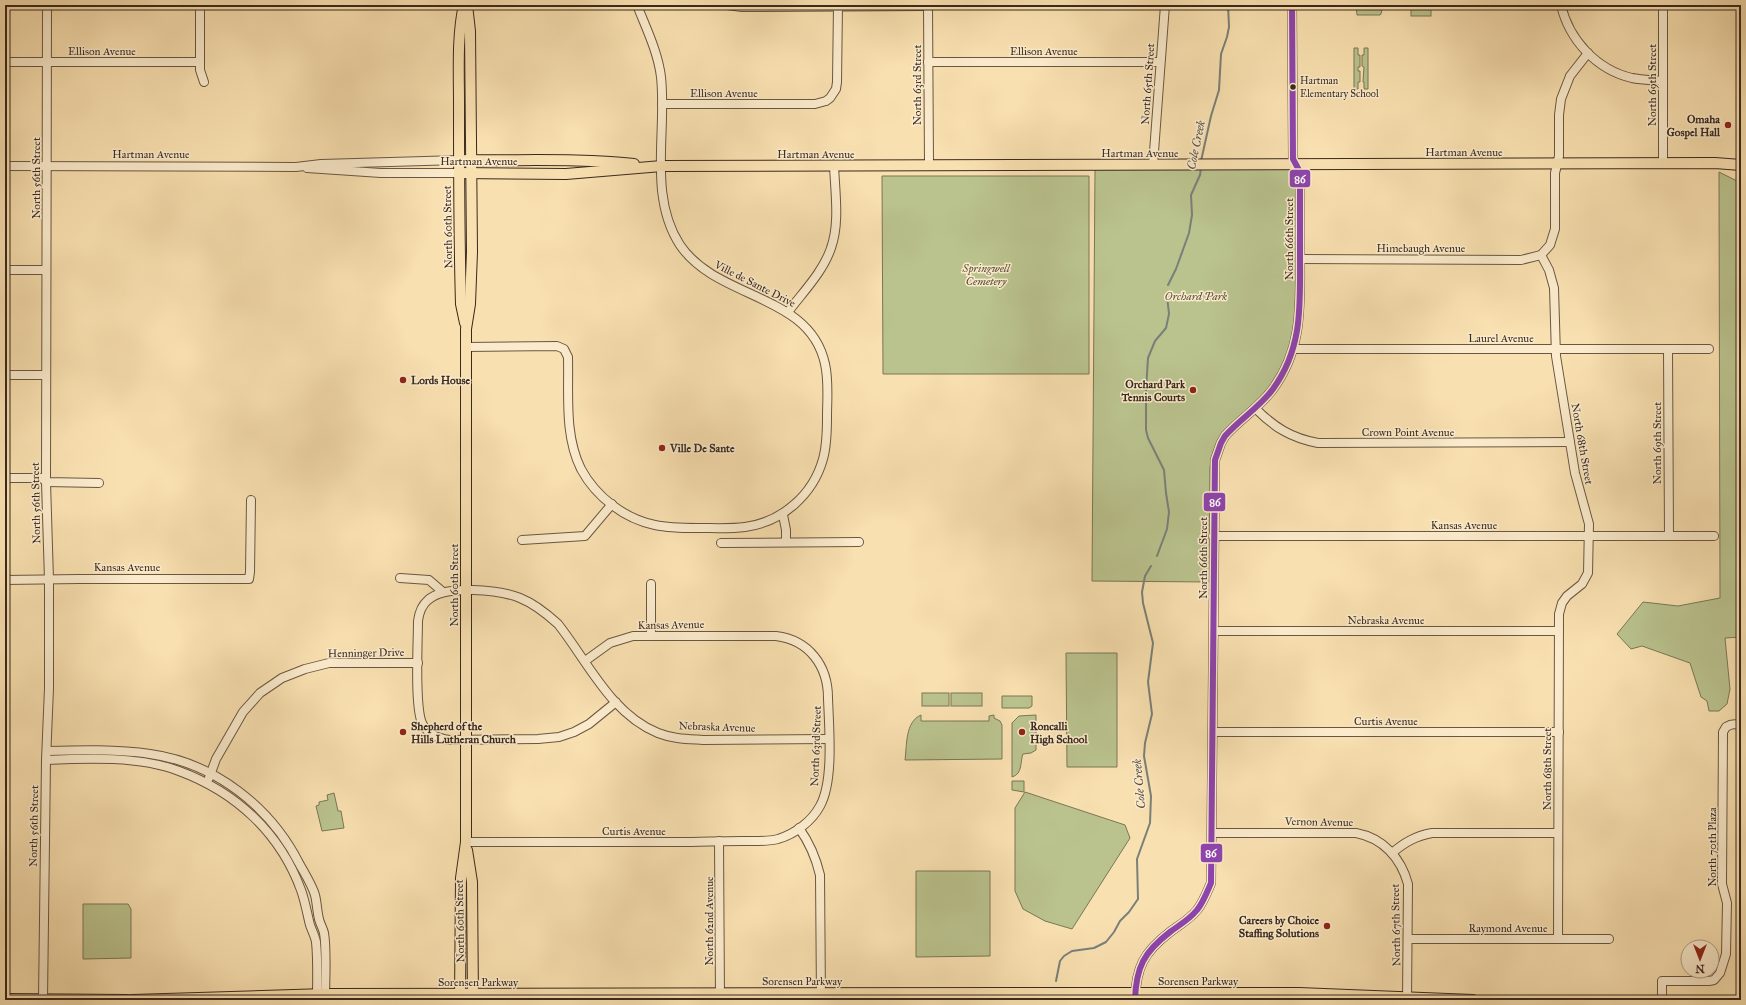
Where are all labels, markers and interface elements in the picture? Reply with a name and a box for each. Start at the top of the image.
street label: North 65th Street [1139,43,1157,125]
street label: North 69th Street [1646,44,1659,126]
street label: Ellison Avenue [68,45,136,58]
street label: North 63rd Street [911,45,924,125]
street label: Ellison Avenue [1010,45,1078,58]
place label: Hartman Elementary School [1300,75,1379,100]
marker: Hartman Elementary School [1288,82,1298,92]
street label: Ellison Avenue [690,87,758,100]
place label: Omaha Gospel Hall [1667,113,1721,140]
water label: Cole Creek [1184,118,1208,171]
marker: Omaha Gospel Hall [1723,120,1733,130]
street label: North 56th Street [30,137,43,219]
street label: Hartman Avenue [1425,146,1503,159]
street label: Hartman Avenue [1101,147,1179,160]
street label: Hartman Avenue [112,148,190,161]
street label: Hartman Avenue [777,148,855,161]
street label: Hartman Avenue [440,155,518,168]
line badge: 86 [1289,169,1311,188]
text: 86 [1294,173,1307,186]
street label: North 60th Street [441,185,455,269]
street label: North 66th Street [1283,198,1296,280]
street label: Himebaugh Avenue [1377,242,1466,255]
street label: Ville de Sante Drive [711,258,798,310]
park label: Springwell Cemetery [961,262,1011,288]
park label: Orchard Park [1165,290,1227,303]
street label: Laurel Avenue [1468,332,1534,345]
place label: Lords House [411,374,471,387]
marker: Lords House [398,375,408,385]
place label: Orchard Park Tennis Courts [1120,378,1186,404]
marker: Orchard Park Tennis Courts [1188,385,1198,395]
street label: North 68th Street [1568,402,1596,486]
street label: North 69th Street [1651,402,1664,484]
street label: Crown Point Avenue [1362,426,1455,439]
place label: Ville De Sante [669,442,735,455]
marker: Ville De Sante [657,443,667,453]
street label: North 56th Street [29,462,43,544]
line badge: 86 [1203,492,1226,512]
text: 86 [1209,496,1222,509]
street label: North 66th Street [1197,517,1210,599]
street label: Kansas Avenue [1431,519,1498,532]
street label: North 60th Street [448,543,461,626]
street label: Kansas Avenue [94,561,161,574]
street label: Nebraska Avenue [1348,614,1425,627]
street label: Kansas Avenue [638,618,705,632]
street label: Henninger Drive [328,646,405,660]
street label: North 63rd Street [808,705,824,786]
street label: Curtis Avenue [1354,715,1418,728]
street label: Nebraska Avenue [678,719,756,735]
place label: Shepherd of the Hills Lutheran Church [411,720,517,746]
place label: Roncalli High School [1030,720,1088,746]
marker: Shepherd of the Hills Lutheran Church [398,727,408,737]
marker: Roncalli High School [1017,727,1027,737]
street label: North 68th Street [1541,728,1554,810]
water label: Cole Creek [1130,758,1148,809]
street label: North 56th Street [27,785,41,867]
street label: North 70th Plaza [1706,807,1719,887]
street label: Vernon Avenue [1284,815,1354,829]
street label: Curtis Avenue [602,825,666,838]
line badge: 86 [1200,843,1223,863]
text: 86 [1205,847,1218,860]
street label: North 62nd Avenue [703,876,716,966]
street label: North 60th Street [453,879,467,963]
street label: North 67th Street [1389,884,1403,966]
place label: Careers by Choice Staffing Solutions [1239,914,1319,940]
marker: Careers by Choice Staffing Solutions [1322,921,1332,931]
street label: Raymond Avenue [1468,922,1548,935]
north arrow [1680,939,1720,979]
text: N [1695,962,1705,975]
street label: Sorensen Parkway [762,975,843,988]
street label: Sorensen Parkway [1158,975,1239,988]
street label: Sorensen Parkway [438,976,519,989]

